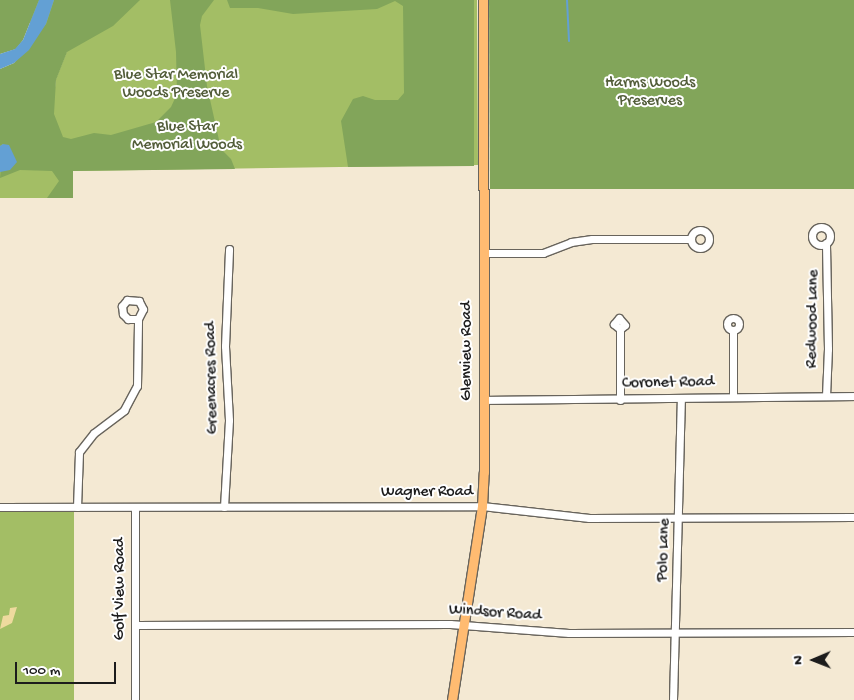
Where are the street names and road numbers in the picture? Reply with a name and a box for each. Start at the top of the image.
street label: Redwood Lane [804,269,824,369]
street label: Glenview Road [458,301,478,401]
street label: Greenacres Road [202,321,224,435]
street label: Coronet Road [622,374,714,394]
street label: Wagner Road [381,483,473,503]
street label: Polo Lane [654,518,676,582]
street label: Golf View Road [111,538,131,640]
street label: Windsor Road [448,601,542,627]

